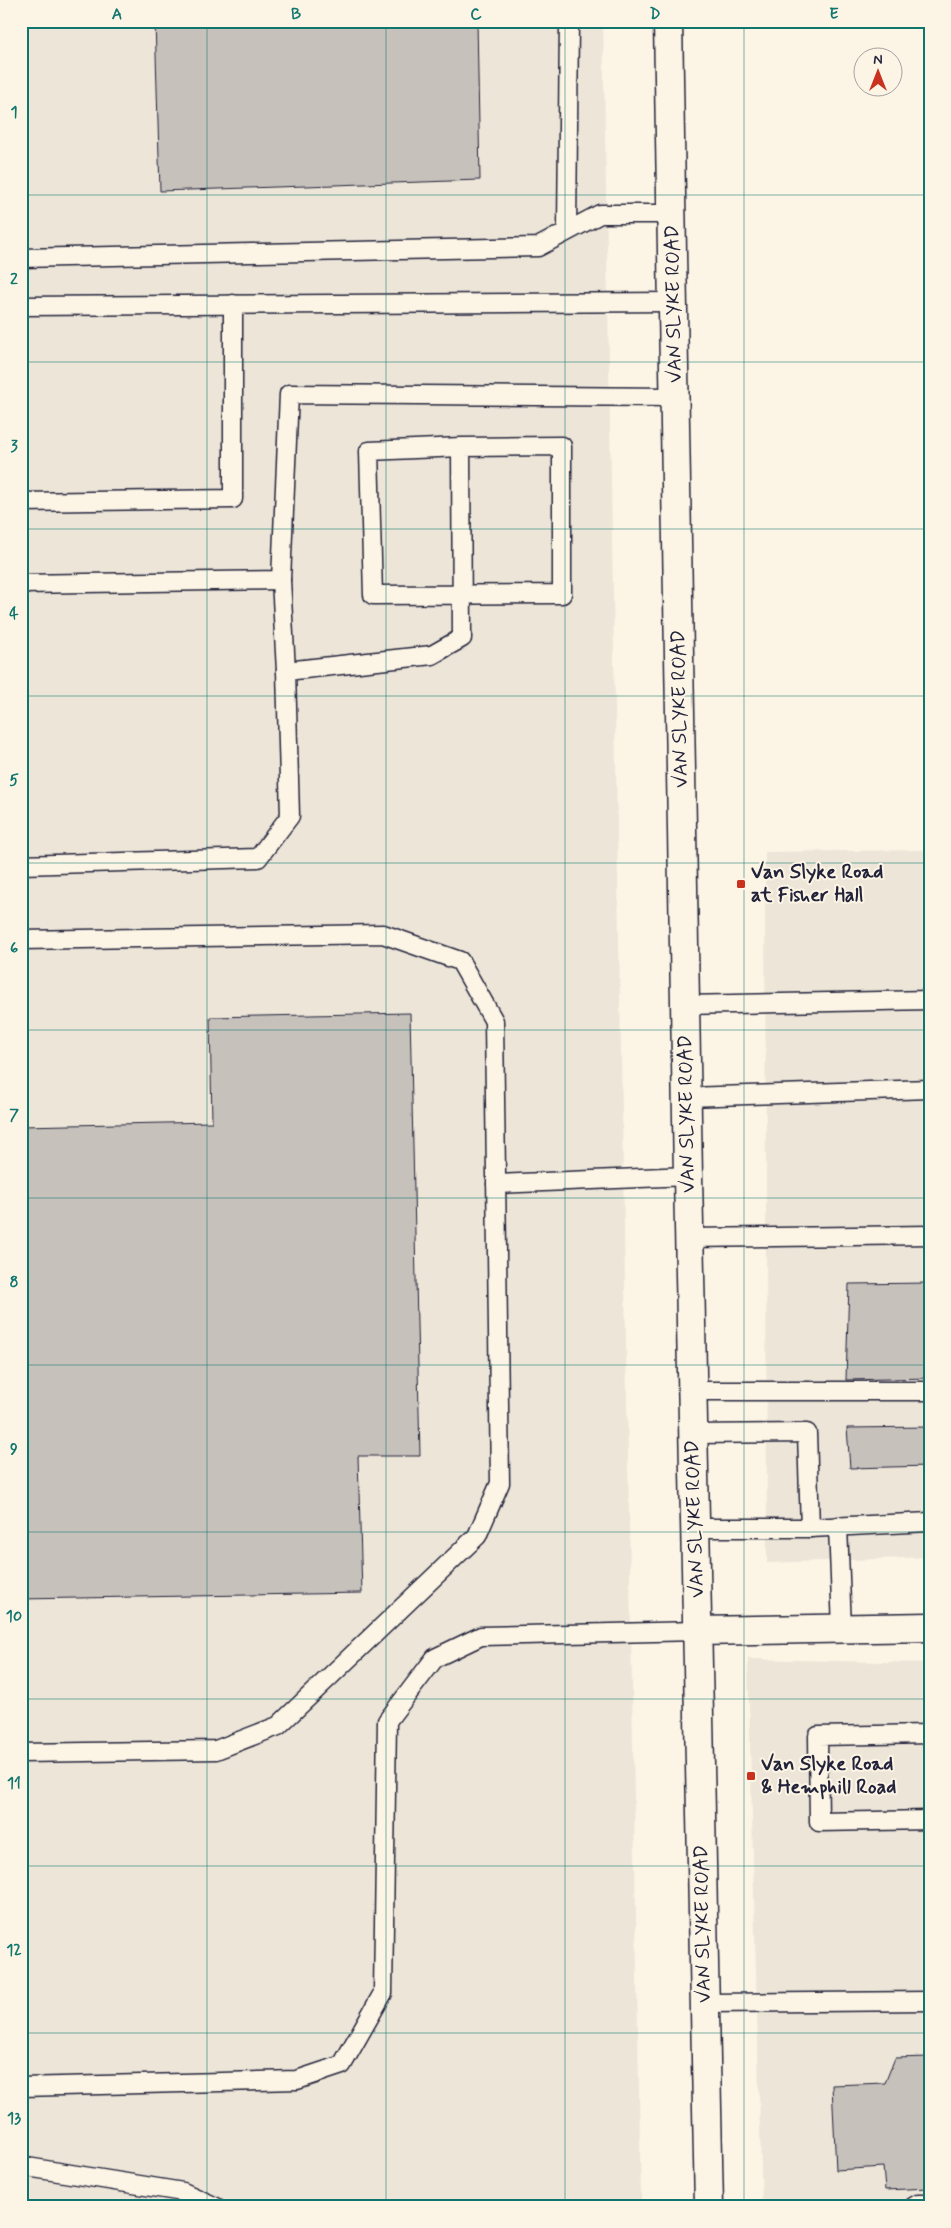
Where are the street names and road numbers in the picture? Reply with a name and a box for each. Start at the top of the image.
street label: VAN SLYKE ROAD [659,225,689,383]
street label: VAN SLYKE ROAD [665,630,695,788]
street label: VAN SLYKE ROAD [672,1035,702,1193]
street label: VAN SLYKE ROAD [679,1439,711,1599]
street label: VAN SLYKE ROAD [688,1845,718,2003]

